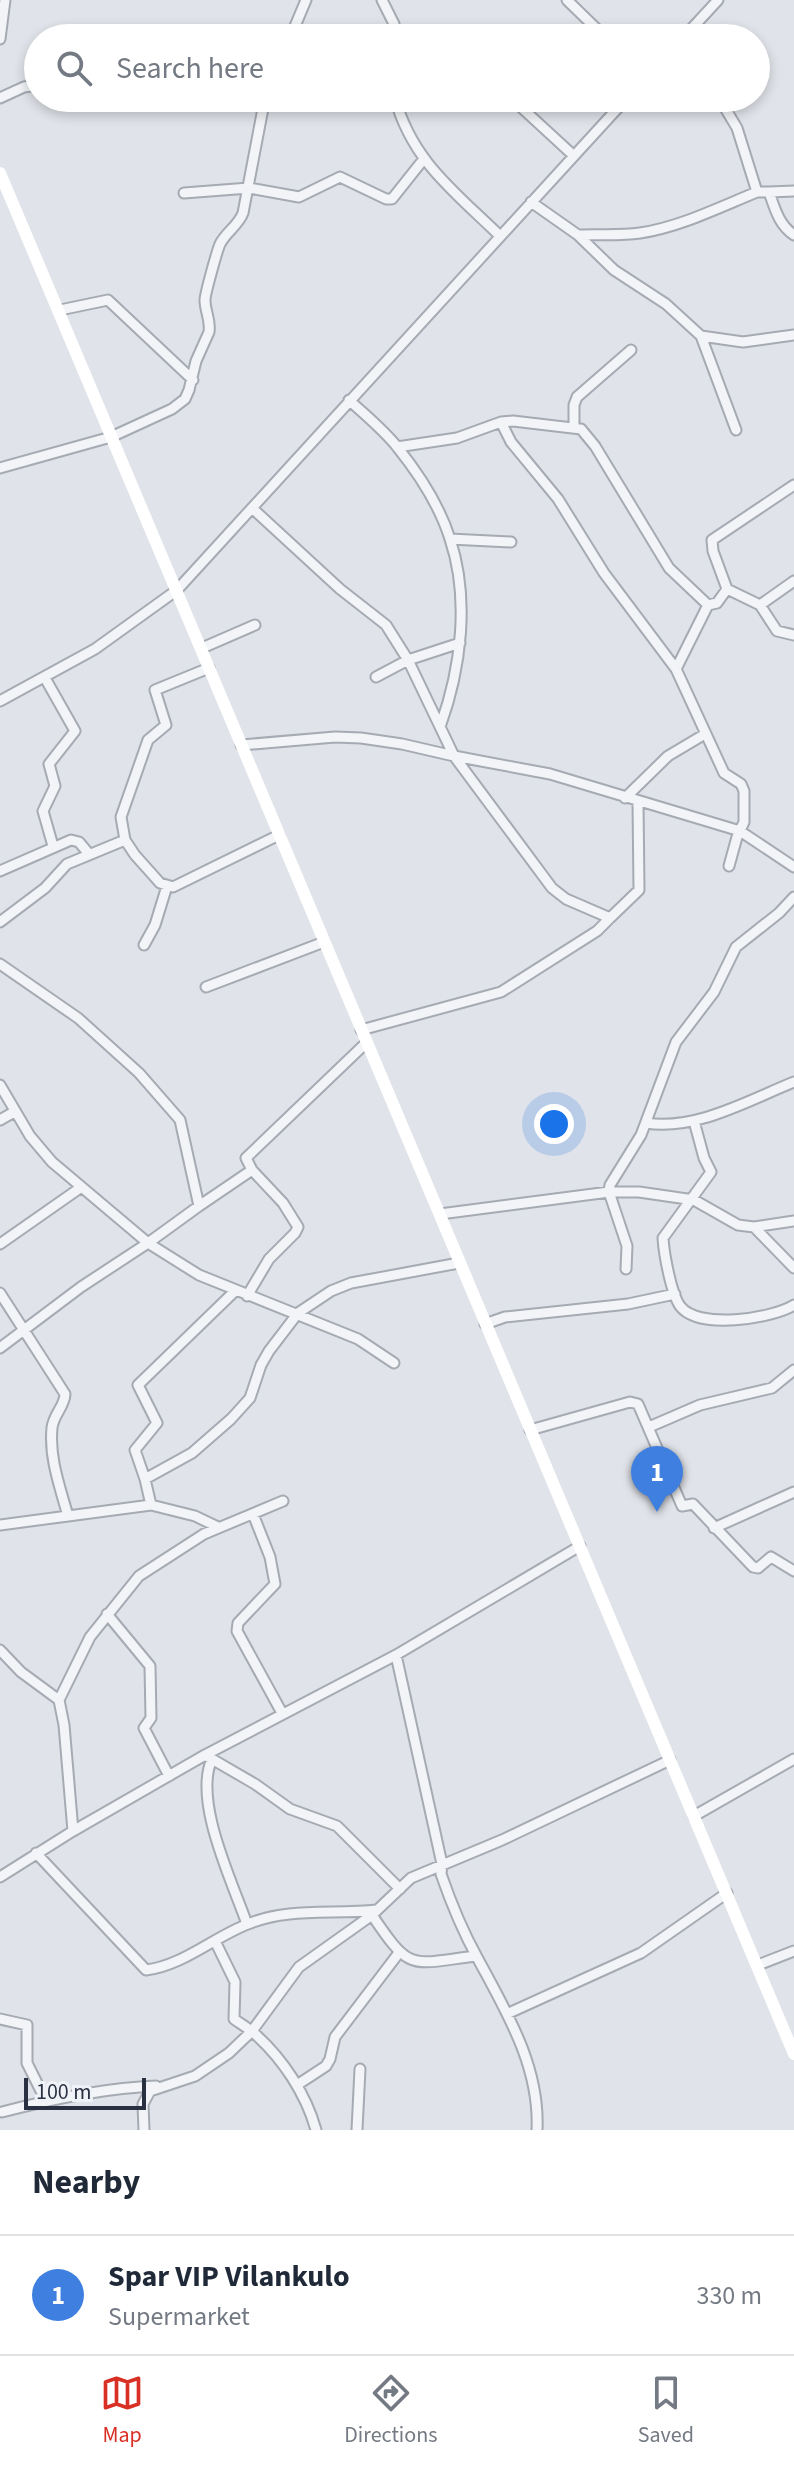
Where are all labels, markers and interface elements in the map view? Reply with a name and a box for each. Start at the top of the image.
search box [24,24,770,112]
icon: search [52,46,96,90]
text: Search here [116,47,264,90]
your location [534,1104,574,1144]
pin: 1 [631,1446,683,1512]
scale bar [24,2074,146,2110]
text: 100 m [36,2076,91,2108]
text: Nearby [32,2158,140,2207]
text: Spar VIP Vilankulo [108,2255,350,2298]
text: 1 [51,2277,65,2314]
text: 330 m [696,2277,762,2314]
text: Supermarket [108,2298,250,2335]
tab: Map [100,2371,144,2451]
tab: Directions [344,2371,437,2451]
tab: Saved [638,2371,694,2451]

